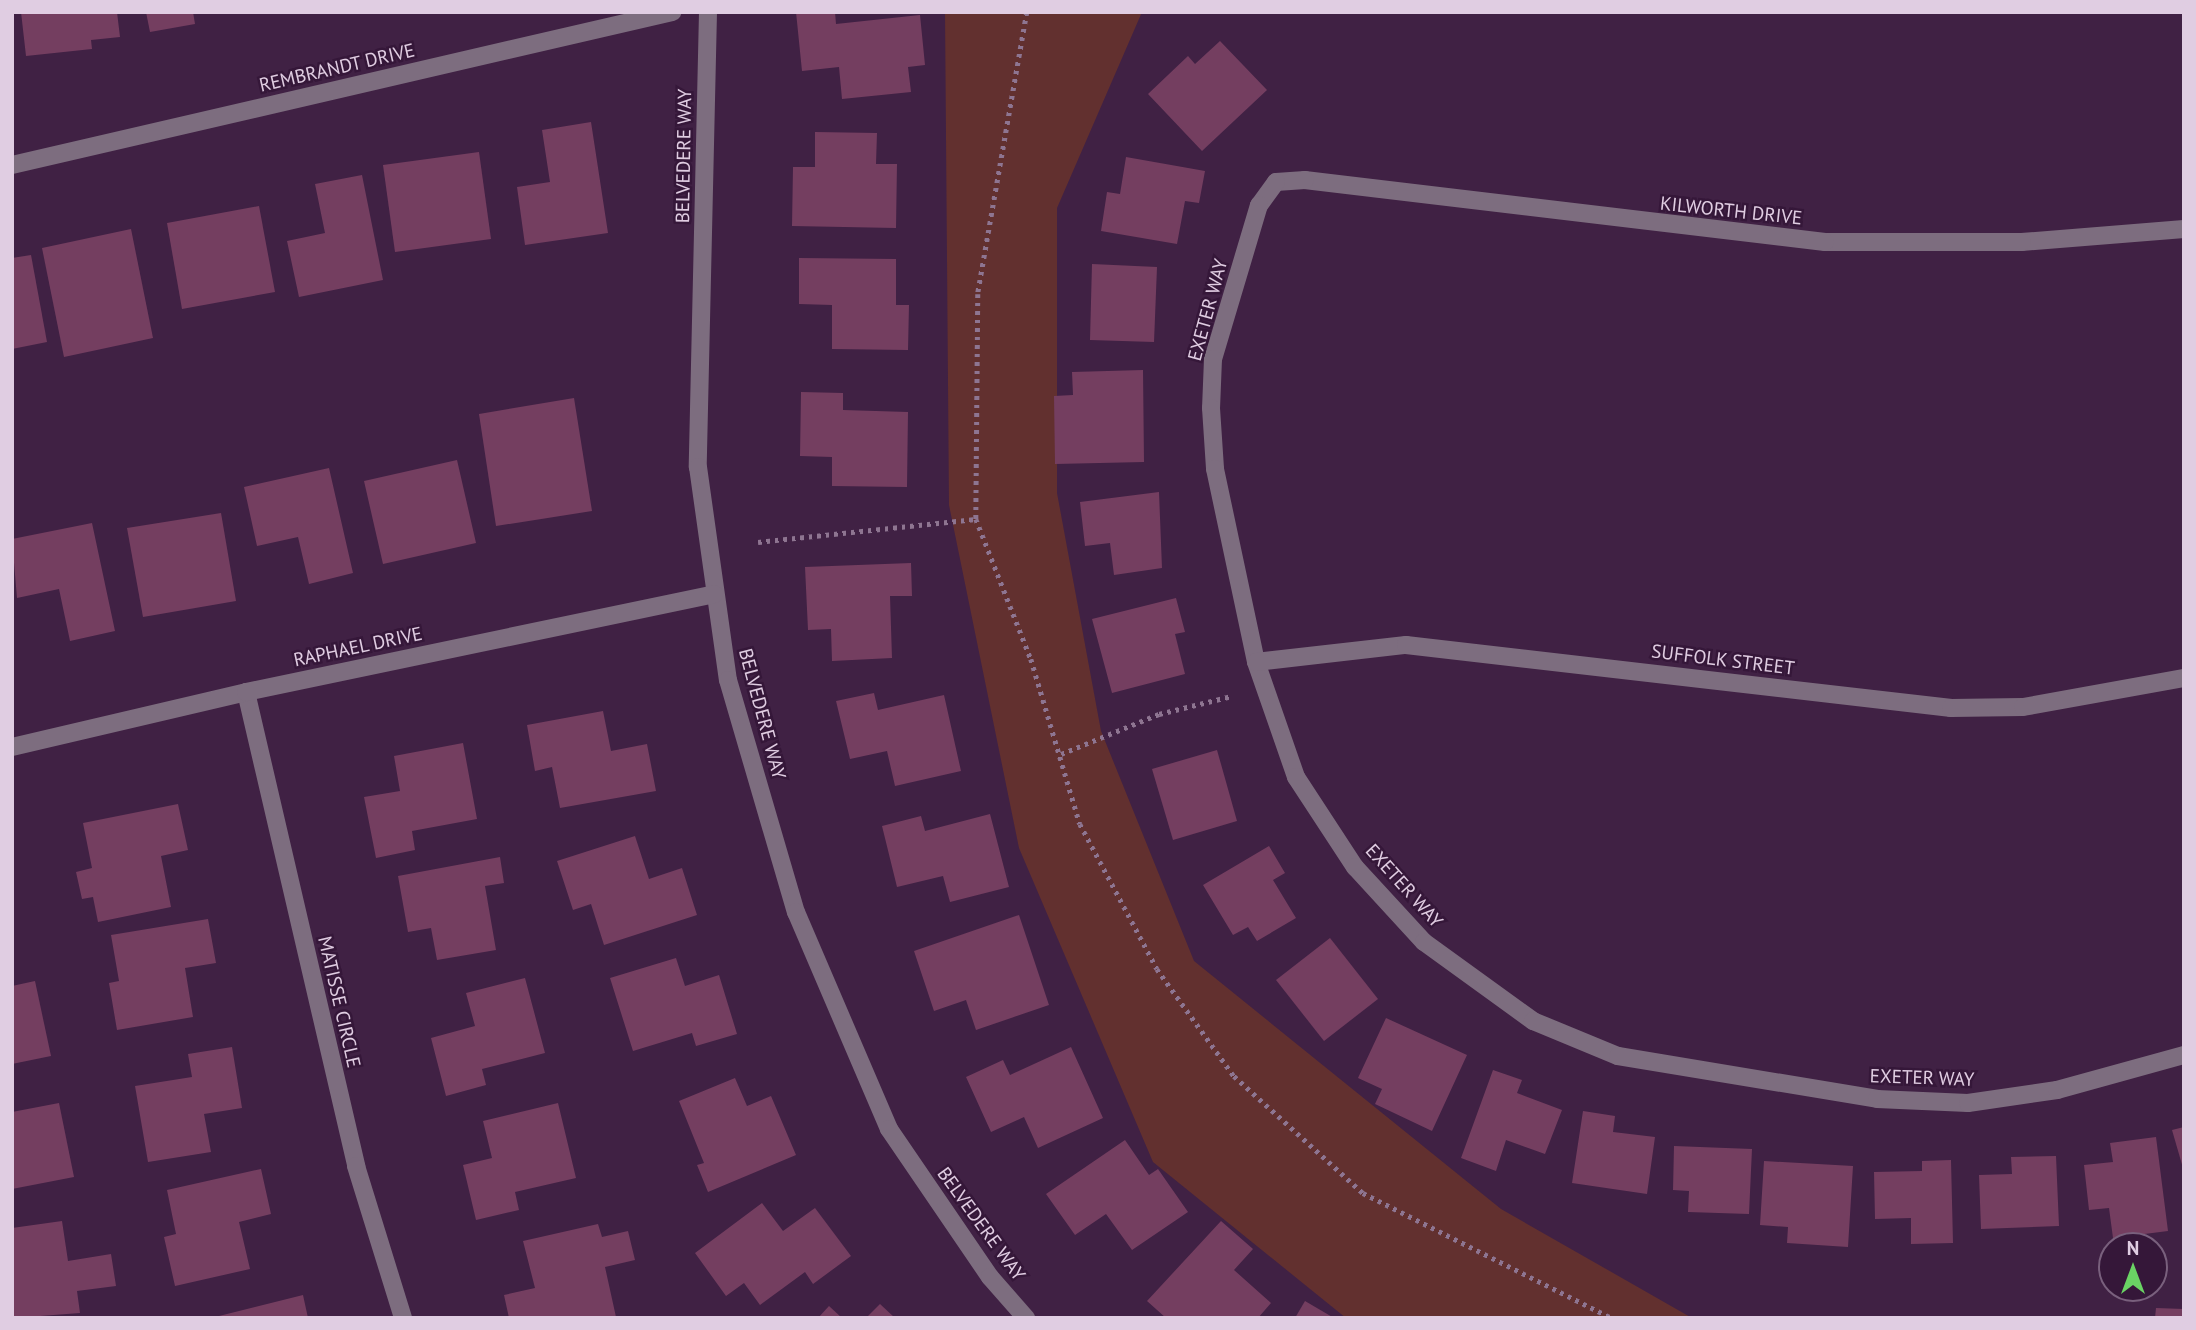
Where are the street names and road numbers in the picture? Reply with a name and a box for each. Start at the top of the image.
street label: REMBRANDT DRIVE [257,39,417,97]
street label: BELVEDERE WAY [671,88,697,224]
street label: KILWORTH DRIVE [1659,192,1803,230]
street label: EXETER WAY [1183,256,1233,364]
street label: RAPHAEL DRIVE [291,622,425,672]
street label: SUFFOLK STREET [1650,640,1796,680]
street label: BELVEDERE WAY [734,646,790,782]
street label: EXETER WAY [1360,839,1448,933]
street label: MATISSE CIRCLE [313,934,365,1070]
street label: EXETER WAY [1869,1065,1975,1091]
street label: BELVEDERE WAY [932,1163,1030,1285]

